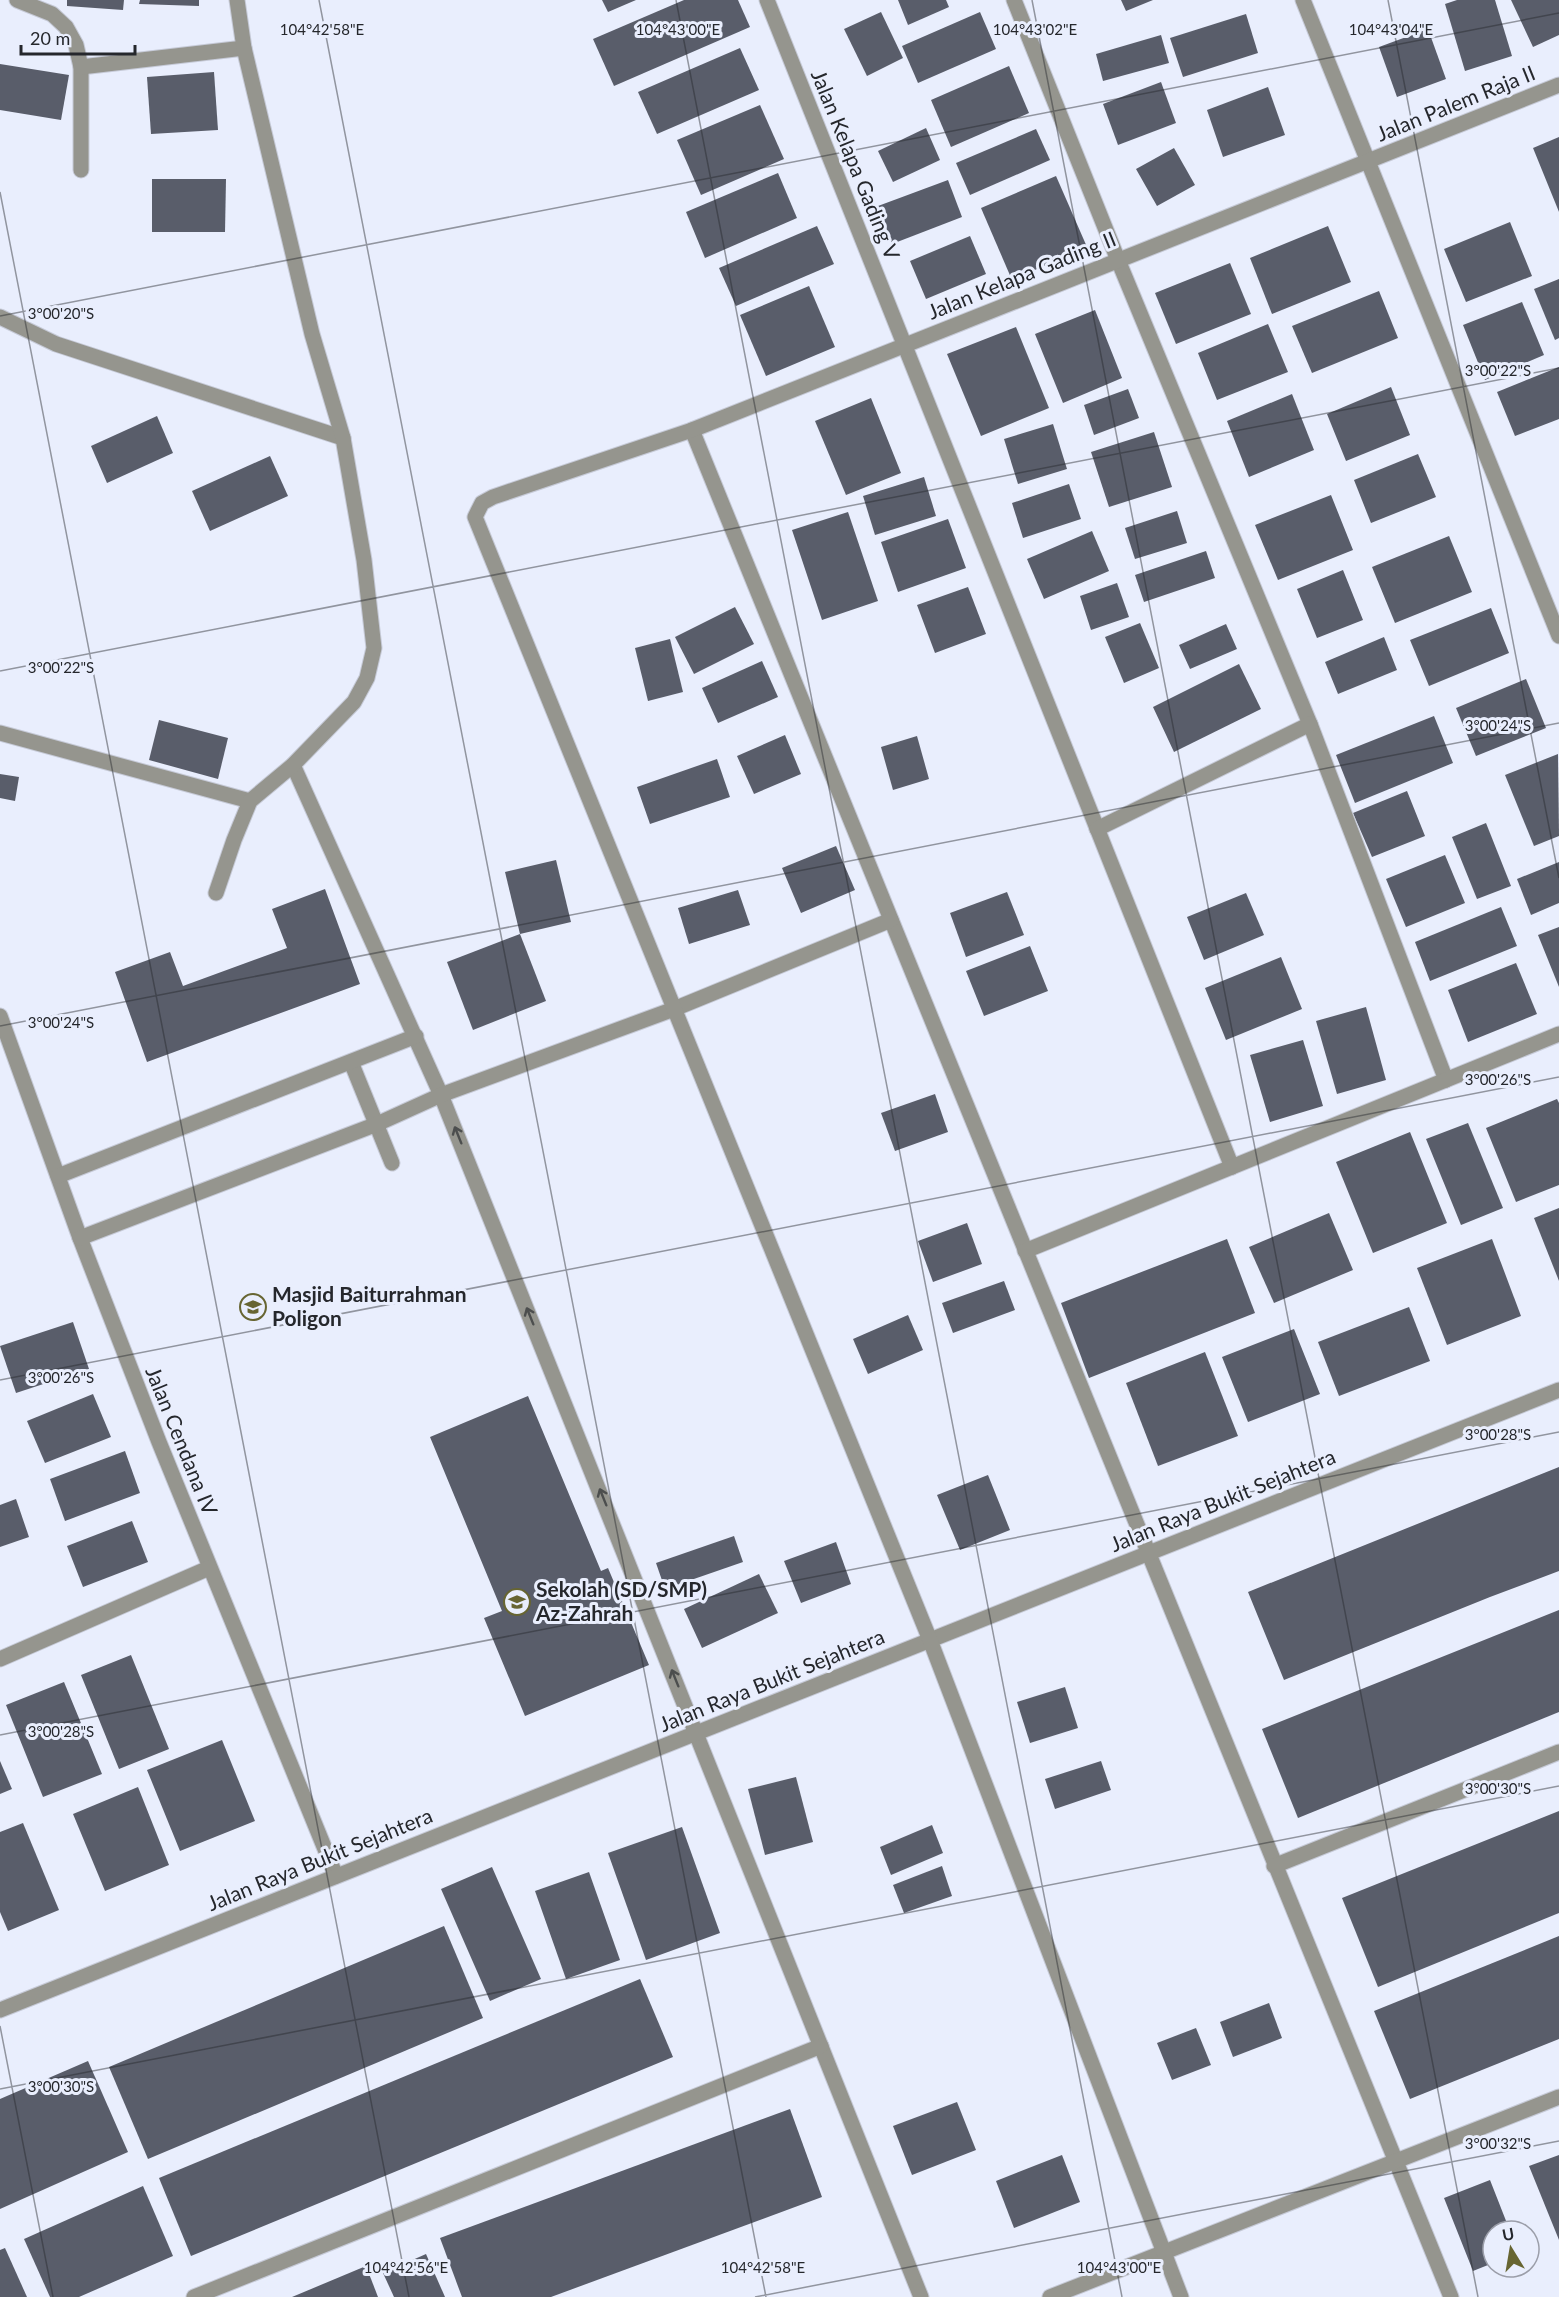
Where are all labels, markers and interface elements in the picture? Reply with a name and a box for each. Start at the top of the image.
scale bar [21,18,135,56]
text: 104°42'58"E [280,20,364,38]
text: 104°43'00"E [636,20,720,38]
text: 104°43'02"E [993,20,1077,38]
text: 104°43'04"E [1349,20,1433,38]
text: 20 m [30,27,70,49]
street label: Jalan Palem Raja II [1372,59,1538,146]
street label: Jalan Kelapa Gading V [807,66,906,264]
street label: Jalan Kelapa Gading II [924,225,1119,324]
text: 3°00'20"S [28,304,94,322]
text: 3°00'22"S [1465,361,1531,379]
text: 3°00'22"S [28,658,94,676]
text: 3°00'24"S [1465,716,1531,734]
text: 3°00'24"S [28,1013,94,1031]
text: 3°00'26"S [1465,1070,1531,1088]
one-way arrow [452,1127,463,1145]
place label: Masjid Baiturrahman Poligon [272,1281,467,1330]
school or university icon: Masjid Baiturrahman Poligon [238,1292,268,1322]
one-way arrow [524,1308,535,1326]
street label: Jalan Cendana IV [141,1363,224,1519]
text: 3°00'26"S [28,1368,94,1386]
text: 3°00'28"S [1465,1425,1531,1443]
street label: Jalan Raya Bukit Sejahtera [1106,1443,1339,1556]
one-way arrow [597,1489,608,1507]
place label: Sekolah (SD/SMP) Az-Zahrah [535,1576,707,1625]
school or university icon: Sekolah (SD/SMP) Az-Zahrah [502,1587,532,1617]
street label: Jalan Raya Bukit Sejahtera [655,1623,888,1736]
one-way arrow [669,1670,680,1688]
text: 3°00'28"S [28,1722,94,1740]
text: 3°00'30"S [1465,1779,1531,1797]
street label: Jalan Raya Bukit Sejahtera [203,1802,436,1915]
text: 3°00'30"S [28,2077,94,2095]
text: 3°00'32"S [1465,2134,1531,2152]
north arrow [1481,2219,1541,2279]
text: U [1500,2223,1516,2244]
text: 104°42'56"E [364,2258,448,2276]
text: 104°42'58"E [721,2258,805,2276]
text: 104°43'00"E [1077,2258,1161,2276]

